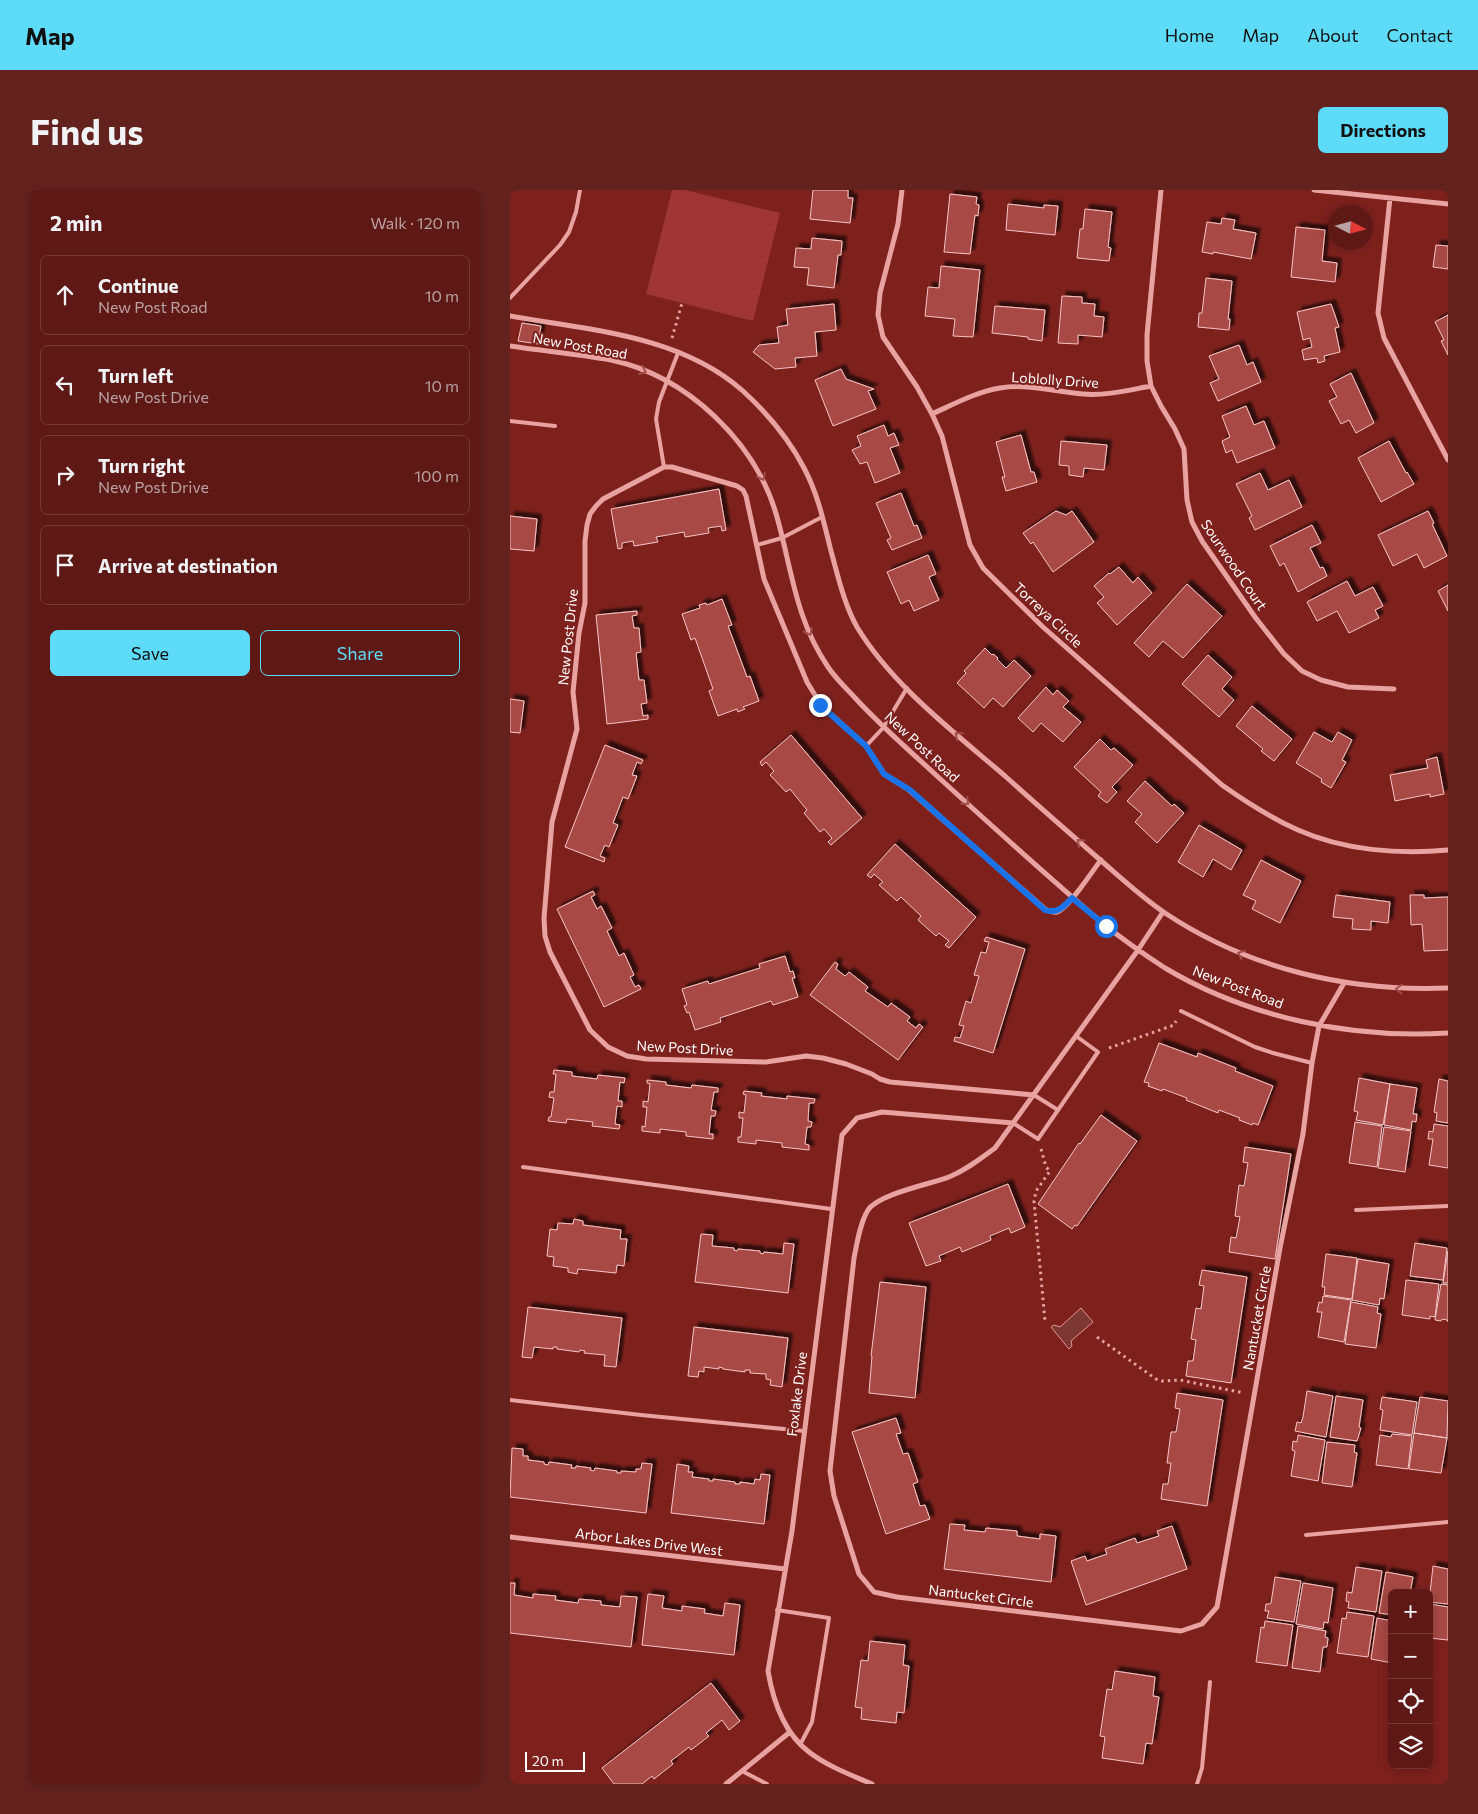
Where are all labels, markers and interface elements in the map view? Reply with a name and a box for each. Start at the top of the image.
text: Map [25,21,75,50]
text: Home [1165,24,1214,46]
text: Map [1242,24,1279,46]
text: About [1307,24,1359,46]
text: Contact [1387,24,1453,46]
button: Directions [1318,107,1448,153]
text: Find us [30,109,144,152]
north arrow [1328,205,1373,250]
text: 2 min [50,210,102,235]
text: Walk · 120 m [370,213,460,232]
text: Continue [98,274,178,297]
icon: ahead [51,281,79,309]
text: 10 m [425,286,459,305]
text: New Post Road [98,297,208,316]
street label: New Post Road [531,329,629,362]
text: Turn left [98,364,173,387]
one-way arrow [638,365,647,376]
street label: Loblolly Drive [1011,368,1099,391]
icon: left [51,371,79,399]
text: 10 m [425,376,459,395]
text: New Post Drive [98,387,209,406]
text: Turn right [98,454,185,477]
icon: right [51,461,79,489]
text: 100 m [414,466,459,485]
one-way arrow [756,472,766,481]
text: New Post Drive [98,477,209,496]
street label: Sourwood Court [1198,516,1271,613]
icon: arrive [51,551,79,579]
text: Arrive at destination [98,554,278,577]
street label: Torreya Circle [1010,578,1086,651]
street label: New Post Drive [554,588,581,686]
one-way arrow [803,627,814,636]
button: Save [50,630,250,676]
button: Share [260,630,460,676]
route end [809,694,832,717]
street label: New Post Road [881,708,963,786]
one-way arrow [954,732,963,741]
one-way arrow [960,796,969,805]
one-way arrow [1077,839,1086,848]
route start [1095,915,1118,938]
one-way arrow [1238,949,1246,959]
street label: New Post Road [1190,961,1286,1012]
one-way arrow [1395,983,1403,994]
street label: New Post Drive [636,1036,734,1059]
street label: Nantucket Circle [1239,1264,1274,1371]
street label: Foxlake Drive [783,1351,810,1437]
street label: Arbor Lakes Drive West [574,1524,724,1559]
street label: Nantucket Circle [928,1581,1035,1610]
map controls [1388,1589,1433,1769]
button: + [1388,1589,1433,1634]
button: − [1388,1634,1433,1679]
button: locate [1388,1679,1433,1724]
button: layers [1388,1724,1433,1769]
scale bar [525,1749,585,1772]
text: 20 m [532,1752,564,1769]

